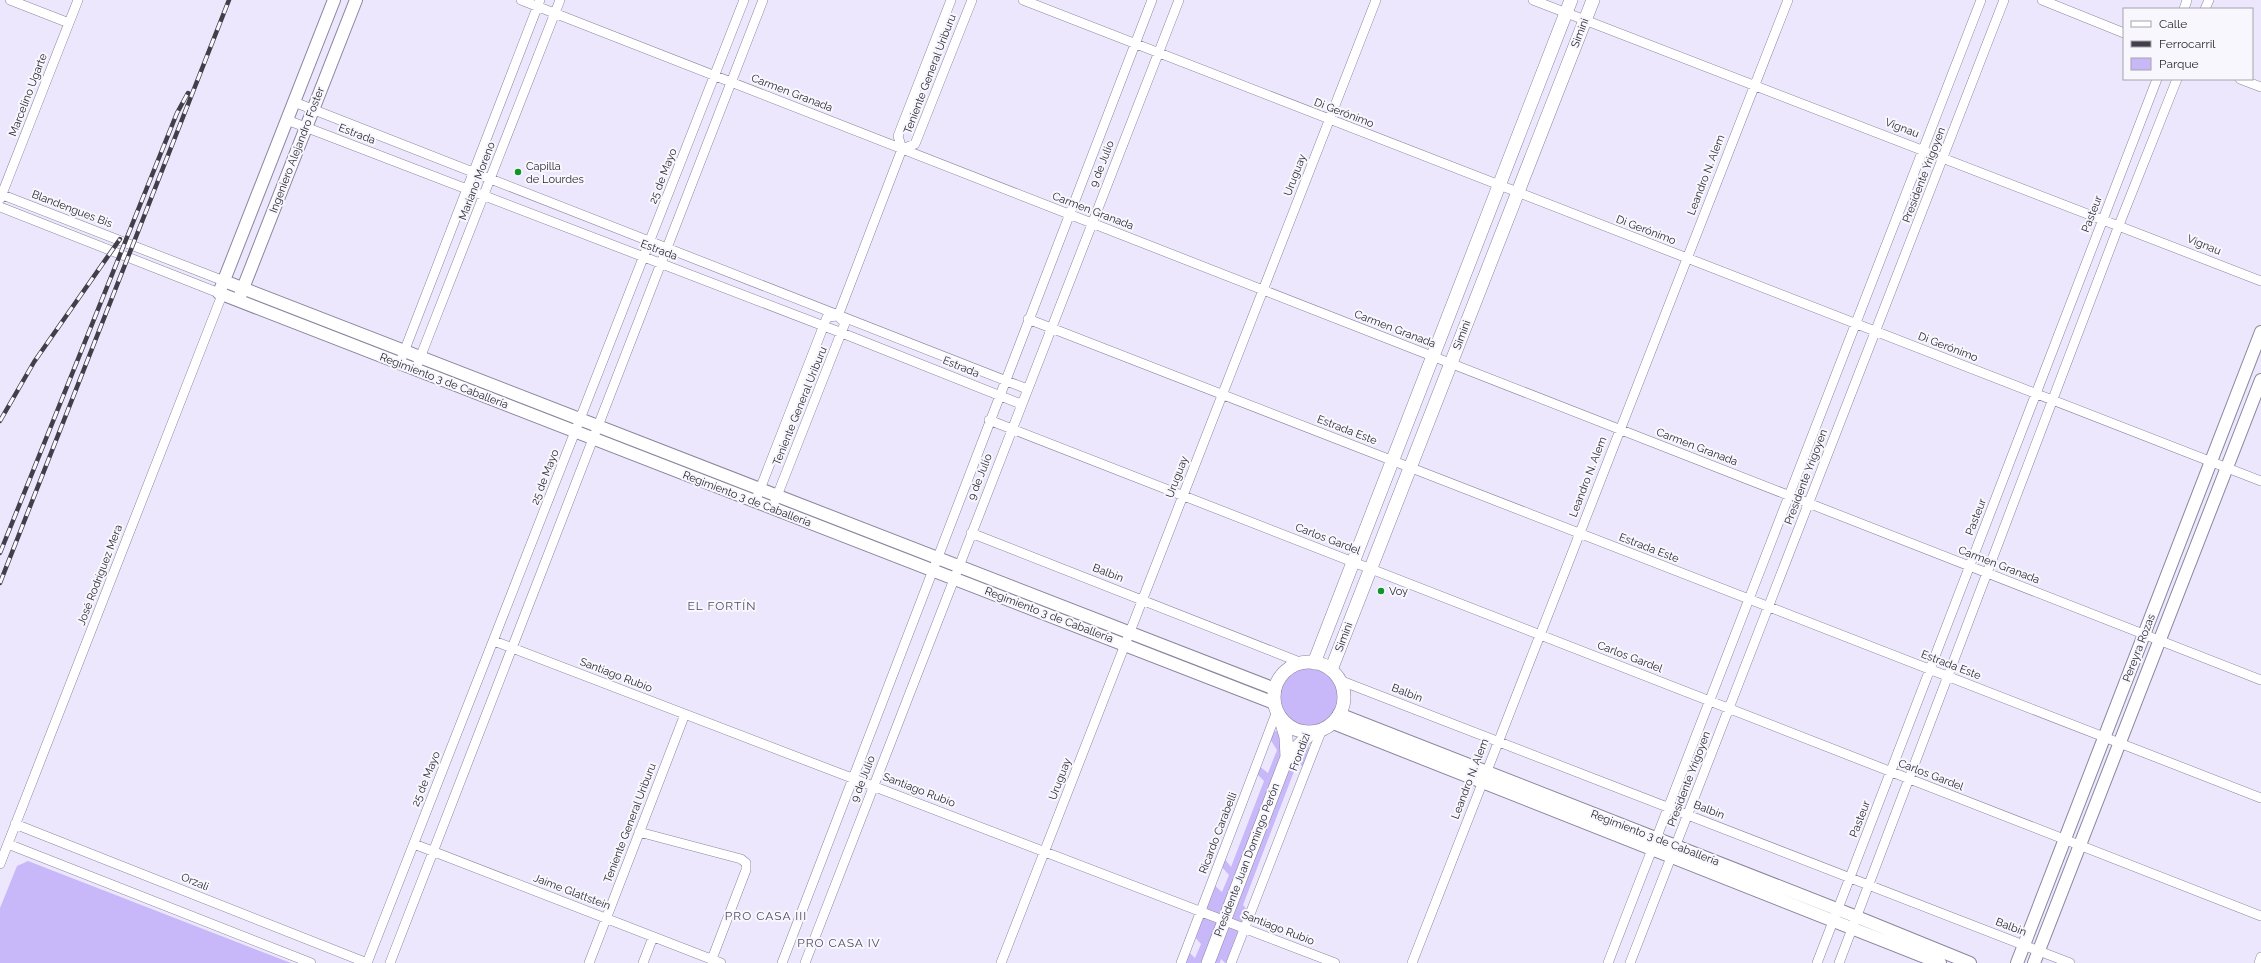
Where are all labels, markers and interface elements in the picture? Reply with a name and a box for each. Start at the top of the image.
legend [2123,8,2253,80]
street label: Teniente General Uriburu [901,12,959,136]
street label: Simini [1568,16,1592,50]
text: Calle [2159,17,2187,31]
text: Ferrocarril [2159,37,2216,51]
street label: Marcelino Ugarte [6,51,50,138]
text: Parque [2159,57,2199,71]
street label: Carmen Granada [749,71,835,115]
street label: Ingeniero Alejandro Foster [267,85,327,215]
street label: Di Gerónimo [1312,96,1376,131]
street label: Vignau [1883,116,1921,140]
street label: Estrada [337,121,377,147]
street label: Presidente Yrigoyen [1900,125,1948,225]
street label: Leandro N. Alem [1685,133,1727,217]
street label: 9 de Julio [1087,138,1117,189]
street label: Mariano Moreno [456,140,498,222]
street label: 25 de Mayo [646,146,680,206]
street label: Uruguay [1281,152,1309,198]
place label: Capilla de Lourdes [526,160,584,186]
marker: Capilla de Lourdes [513,167,523,177]
street label: Blandengues Bis [30,188,114,230]
street label: Carmen Granada [1050,189,1136,233]
street label: Pasteur [2079,194,2105,234]
street label: Di Gerónimo [1614,213,1678,248]
street label: Vignau [2185,232,2223,258]
street label: Estrada [639,237,679,263]
street label: Carmen Granada [1352,307,1438,351]
street label: Simini [1450,318,1474,352]
street label: Di Gerónimo [1916,330,1980,365]
street label: Teniente General Uriburu [770,345,830,467]
street label: Regimiento 3 de Caballería [378,350,510,412]
street label: Estrada [941,354,981,380]
street label: Estrada Este [1315,413,1379,448]
street label: Carmen Granada [1654,425,1740,469]
street label: Presidente Yrigoyen [1782,427,1830,527]
street label: Leandro N. Alem [1567,435,1609,519]
street label: 25 de Mayo [528,447,562,507]
street label: 9 de Julio [965,451,995,502]
street label: Uruguay [1163,454,1191,500]
street label: Regimiento 3 de Caballería [681,468,813,530]
street label: Pasteur [1963,497,1989,537]
street label: Carlos Gardel [1293,521,1363,557]
street label: José Rodríguez Mera [75,523,125,627]
street label: Estrada Este [1617,531,1681,566]
street label: Carmen Granada [1956,543,2042,587]
street label: Balbin [1091,561,1125,585]
street label: Regimiento 3 de Caballería [983,584,1115,646]
place label: Voy [1389,585,1408,598]
marker: Voy [1376,586,1386,596]
district label: EL FORTÍN [687,599,757,613]
street label: Pereyra Rozas [2120,612,2158,684]
street label: Simini [1332,620,1356,654]
street label: Carlos Gardel [1595,639,1665,675]
street label: Estrada Este [1919,648,1983,683]
street label: Santiago Rubio [578,655,655,695]
street label: Balbin [1390,681,1424,705]
street label: Presidente Yrigoyen [1665,729,1713,829]
street label: Frondizi [1287,731,1313,773]
street label: Leandro N. Alem [1449,737,1491,821]
street label: 25 de Mayo [409,749,443,808]
street label: 9 de Julio [848,753,878,804]
street label: Uruguay [1046,756,1074,802]
street label: Carlos Gardel [1896,757,1966,793]
street label: Teniente General Uriburu [601,761,659,885]
street label: Santiago Rubio [881,770,958,810]
street label: Presidente Juan Domingo Perón [1212,781,1282,939]
street label: Ricardo Carabelli [1196,790,1240,876]
street label: Balbin [1692,798,1726,822]
street label: Pasteur [1847,799,1873,839]
street label: Regimiento 3 de Caballería [1589,807,1721,869]
street label: Orzali [179,871,211,893]
street label: Jaime Glattstein [532,871,612,913]
street label: Santiago Rubio [1240,908,1317,948]
district label: PRO CASA III [725,909,807,923]
street label: Balbin [1994,915,2028,939]
district label: PRO CASA IV [797,936,881,950]

